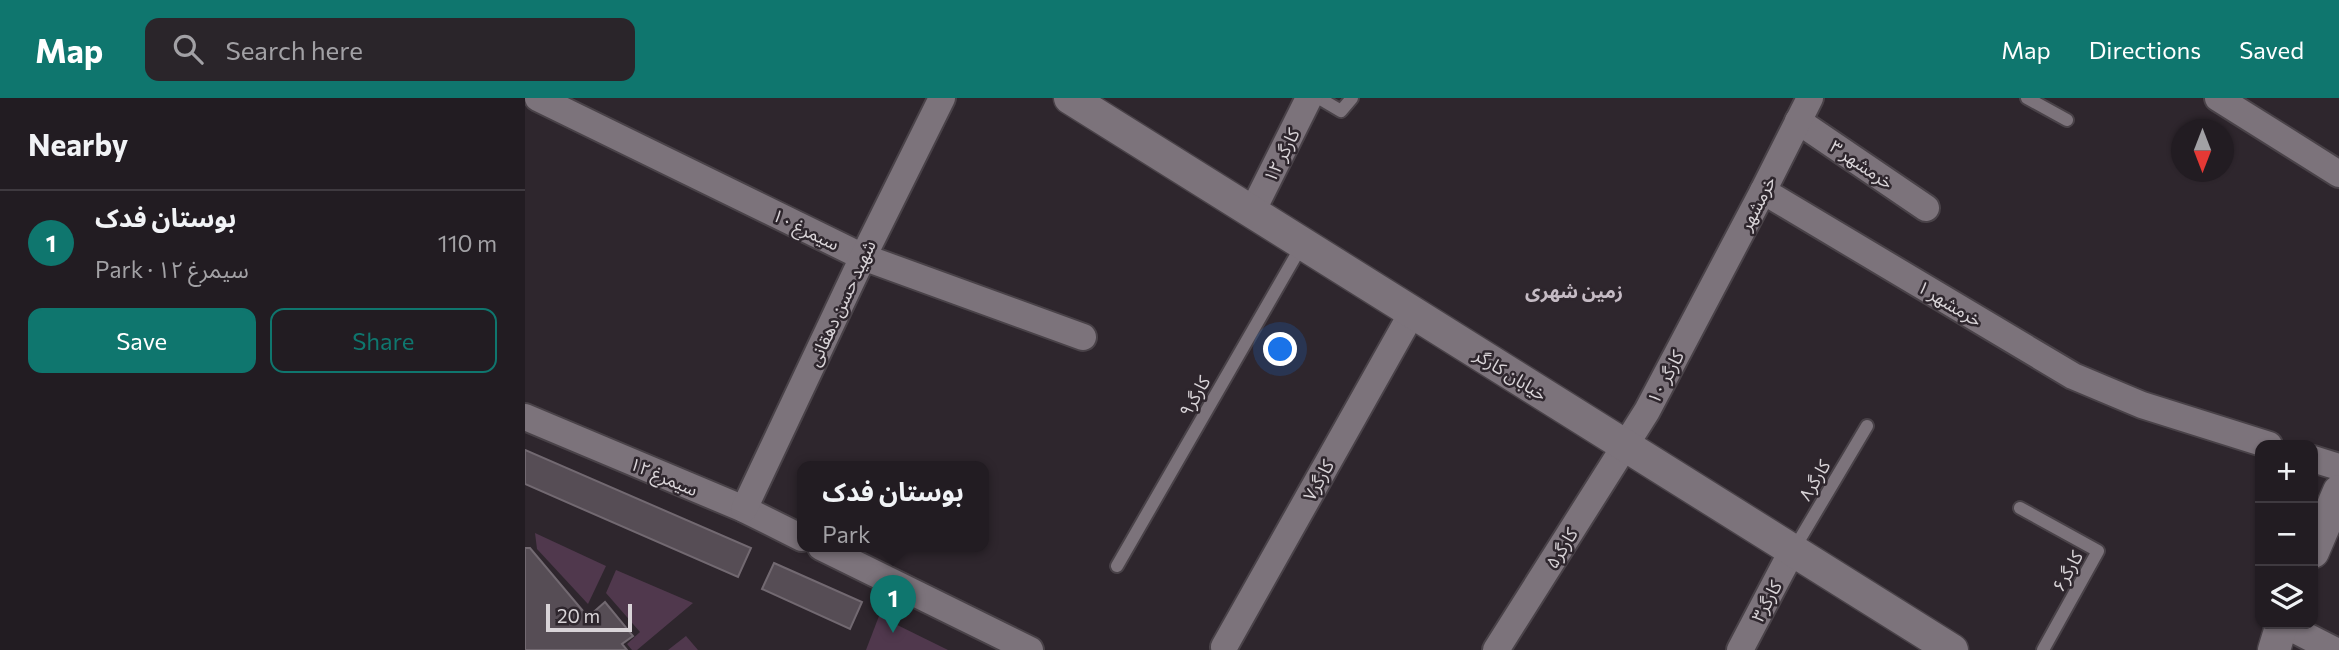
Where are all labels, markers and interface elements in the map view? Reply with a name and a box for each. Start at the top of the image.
search box [145,18,635,81]
text: Map [35,29,103,70]
icon: search [169,30,207,68]
text: Search here [225,34,363,65]
text: Map [2001,35,2051,64]
text: Directions [2089,35,2201,64]
text: Saved [2239,35,2304,64]
north arrow [2171,119,2234,182]
street label: کارگر ۱۲ [1258,124,1305,186]
text: Nearby [28,125,128,162]
street label: خرمشهر ۳ [1826,135,1898,194]
street label: خرمشهر [1734,172,1781,235]
text: بوستان فدک [95,201,236,232]
street label: سیمرغ ۱۰ [767,203,843,258]
text: 1 [46,229,56,257]
text: 110 m [438,229,497,257]
street label: شهید حسن دهقانی [802,236,881,370]
text: Park · سیمرغ ۱۲ [95,255,249,283]
street label: خرمشهر ۱ [1913,275,1986,332]
district label: زمین شهری [1525,279,1623,303]
button: Save [28,308,256,373]
button: Share [270,308,497,373]
your location [1263,332,1297,366]
street label: خیابان کارگر [1469,343,1551,406]
street label: کارگر ۱۰ [1642,346,1689,408]
street label: کارگر۹ [1174,371,1216,421]
map controls [2255,440,2318,629]
button: + [2255,440,2318,503]
street label: سیمرغ ۱۲ [625,452,701,504]
street label: کارگر۷ [1298,455,1339,505]
street label: کارگر۸ [1793,455,1836,505]
popup [797,461,989,552]
text: بوستان فدک [822,475,964,506]
button: − [2255,503,2318,566]
text: Park [822,520,870,548]
street label: کارگر۵ [1540,523,1583,573]
street label: کارگر۶ [2047,546,2088,596]
button: layers [2255,566,2318,629]
pin: 1 [870,575,916,633]
street label: کارگر۳ [1746,576,1787,626]
scale bar [546,601,632,633]
text: 20 m [557,604,600,627]

